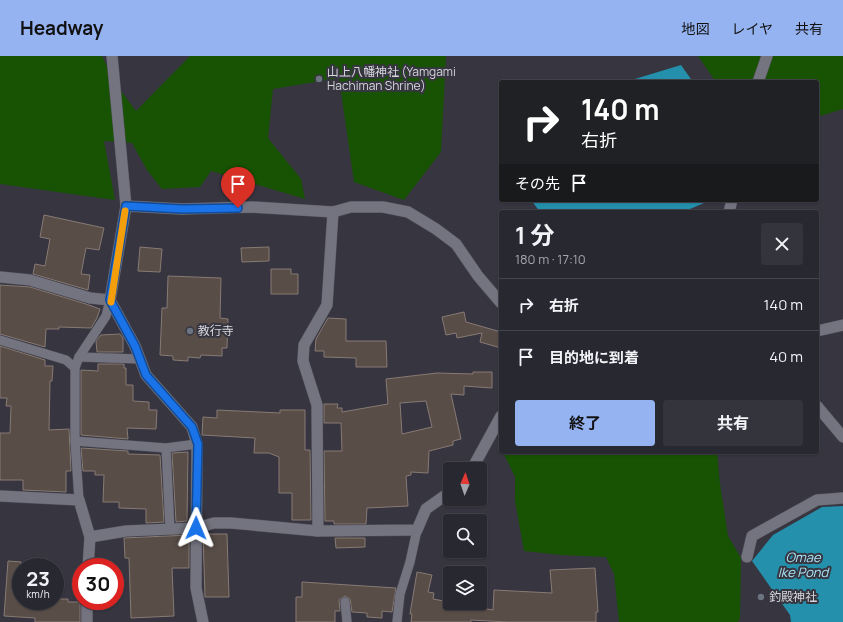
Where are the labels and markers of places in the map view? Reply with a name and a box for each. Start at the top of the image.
place label: 山上八幡神社 (Yamgami Hachiman Shrine) [327,63,456,94]
marker: 山上八幡神社 (Yamgami Hachiman Shrine) [314,74,324,84]
pin [221,167,255,208]
place label: 教行寺 [198,322,234,339]
marker: 教行寺 [185,326,195,336]
place label: 釣殿神社 [769,588,817,605]
marker: 釣殿神社 [756,592,766,602]

